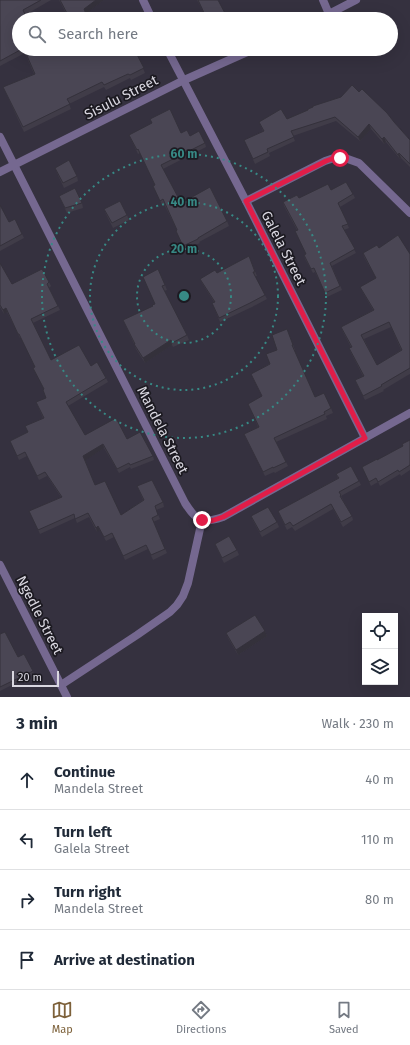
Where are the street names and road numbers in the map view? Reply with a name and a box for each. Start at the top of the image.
street label: Sisulu Street [82,71,162,123]
street label: Galela Street [258,208,310,289]
street label: Mandela Street [133,384,192,478]
street label: Ngedle Street [12,573,67,658]

